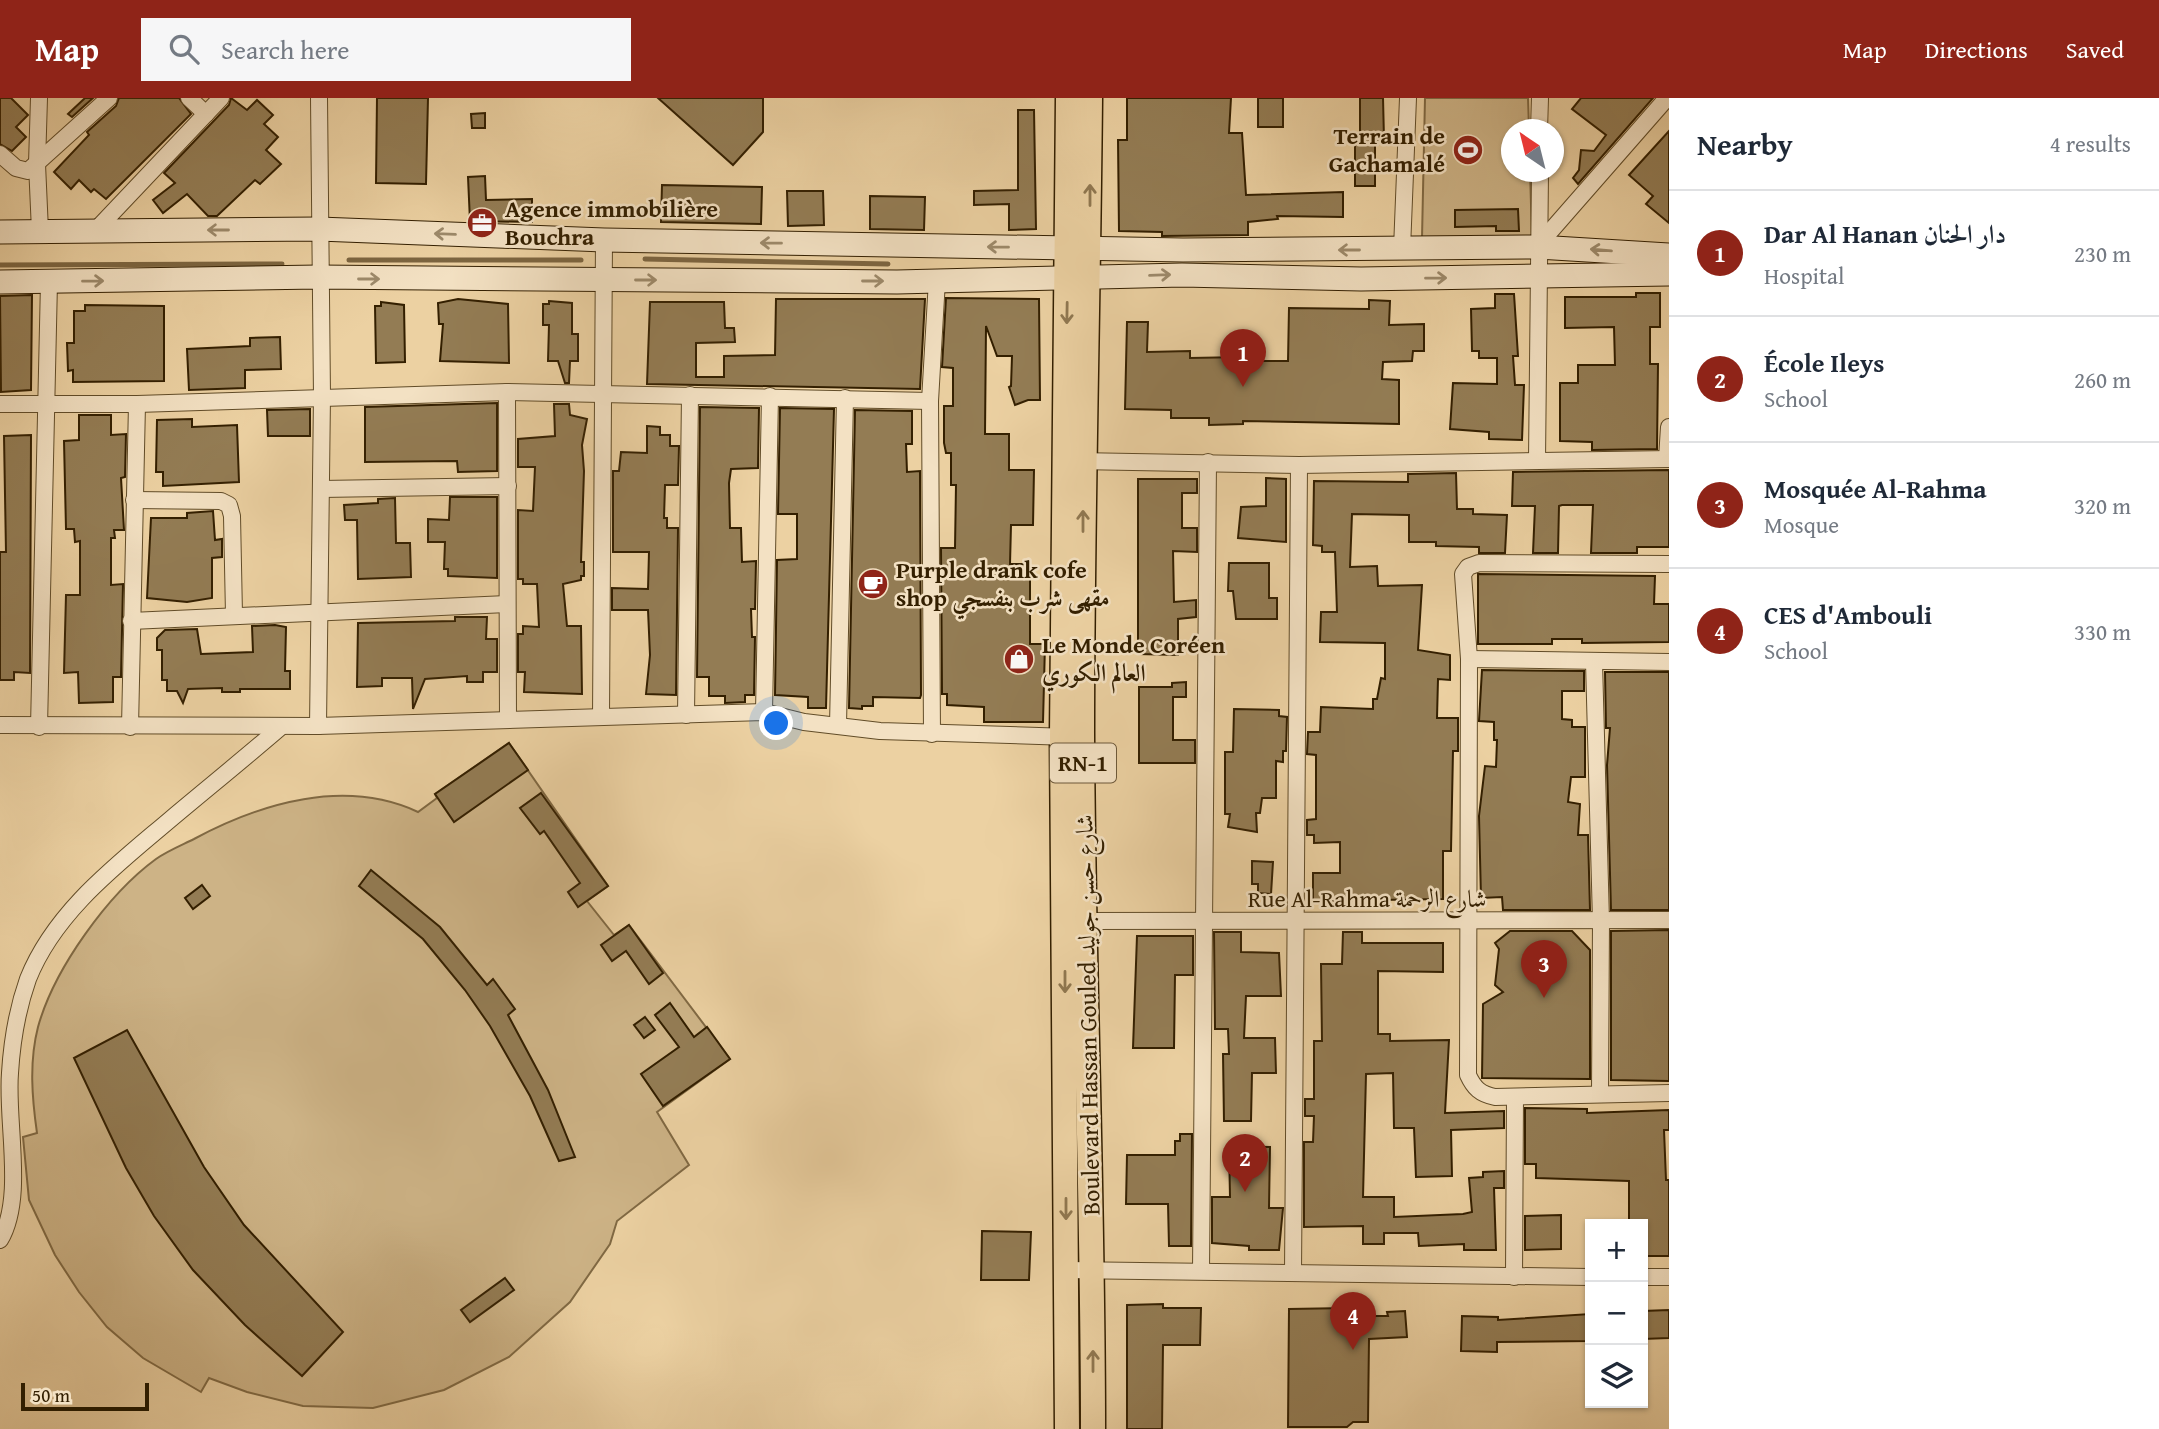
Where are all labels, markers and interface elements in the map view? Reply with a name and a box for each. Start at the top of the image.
search box [141,18,631,81]
text: Map [35,25,99,73]
icon: search [165,30,203,68]
text: Search here [221,30,349,69]
text: Map [1843,32,1887,67]
text: Directions [1925,32,2028,67]
text: Saved [2066,32,2124,67]
place label: Terrain de Gachamalé [1329,118,1445,181]
north arrow [1501,119,1564,182]
text: Nearby [1697,122,1793,166]
text: 4 results [2050,127,2131,160]
sports icon: Terrain de Gachamalé [1451,133,1485,167]
one-way arrow [1083,184,1097,207]
place label: Agence immobilière Bouchra [505,191,718,254]
office icon: Agence immobilière Bouchra [465,206,499,240]
text: Dar Al Hanan دار الحنان [1764,214,2006,253]
one-way arrow [207,223,230,237]
one-way arrow [434,228,457,241]
one-way arrow [759,236,782,250]
text: 1 [1714,237,1726,270]
text: 230 m [2074,237,2131,270]
one-way arrow [987,240,1010,254]
one-way arrow [1338,243,1361,257]
one-way arrow [1590,243,1613,256]
text: Hospital [1764,259,1844,292]
one-way arrow [1148,269,1171,282]
one-way arrow [1425,271,1448,285]
one-way arrow [357,272,380,286]
one-way arrow [634,273,657,287]
one-way arrow [81,275,104,288]
one-way arrow [861,275,884,288]
one-way arrow [1060,301,1074,324]
pin: 1 [1220,329,1266,387]
text: École Ileys [1764,343,1884,382]
text: 2 [1714,363,1726,396]
text: 260 m [2074,363,2131,396]
text: School [1764,382,1828,415]
text: Mosquée Al-Rahma [1764,469,1987,508]
text: 3 [1714,489,1726,522]
text: 320 m [2074,489,2131,522]
text: Mosque [1764,508,1839,541]
one-way arrow [1076,510,1090,533]
place label: Purple drank cofe shop مقهى شرب بنفسجي [896,552,1110,620]
cafe icon: Purple drank cofe shop مقهى شرب بنفسجي [856,567,890,601]
text: CES d'Ambouli [1764,595,1932,634]
text: 4 [1714,615,1726,648]
text: 330 m [2074,615,2131,648]
place label: Le Monde Coréen العالم الكوري [1042,627,1225,694]
text: School [1764,634,1828,667]
shop icon: Le Monde Coréen العالم الكوري [1002,642,1036,676]
your location [759,706,793,740]
road number: RN-1 [1050,744,1116,782]
street label: Boulevard Hassan Gouled شارع حسن جوليد [1067,814,1111,1216]
street label: Rue Al-Rahma شارع الرحمة [1248,881,1486,919]
pin: 3 [1521,940,1567,998]
one-way arrow [1058,970,1072,993]
pin: 2 [1222,1134,1268,1192]
one-way arrow [1059,1197,1073,1220]
map controls [1585,1219,1648,1408]
button: + [1585,1219,1648,1282]
button: − [1585,1282,1648,1345]
pin: 4 [1330,1292,1376,1350]
button: layers [1585,1345,1648,1408]
one-way arrow [1086,1350,1100,1373]
scale bar [21,1380,149,1412]
text: 50 m [32,1381,70,1409]

